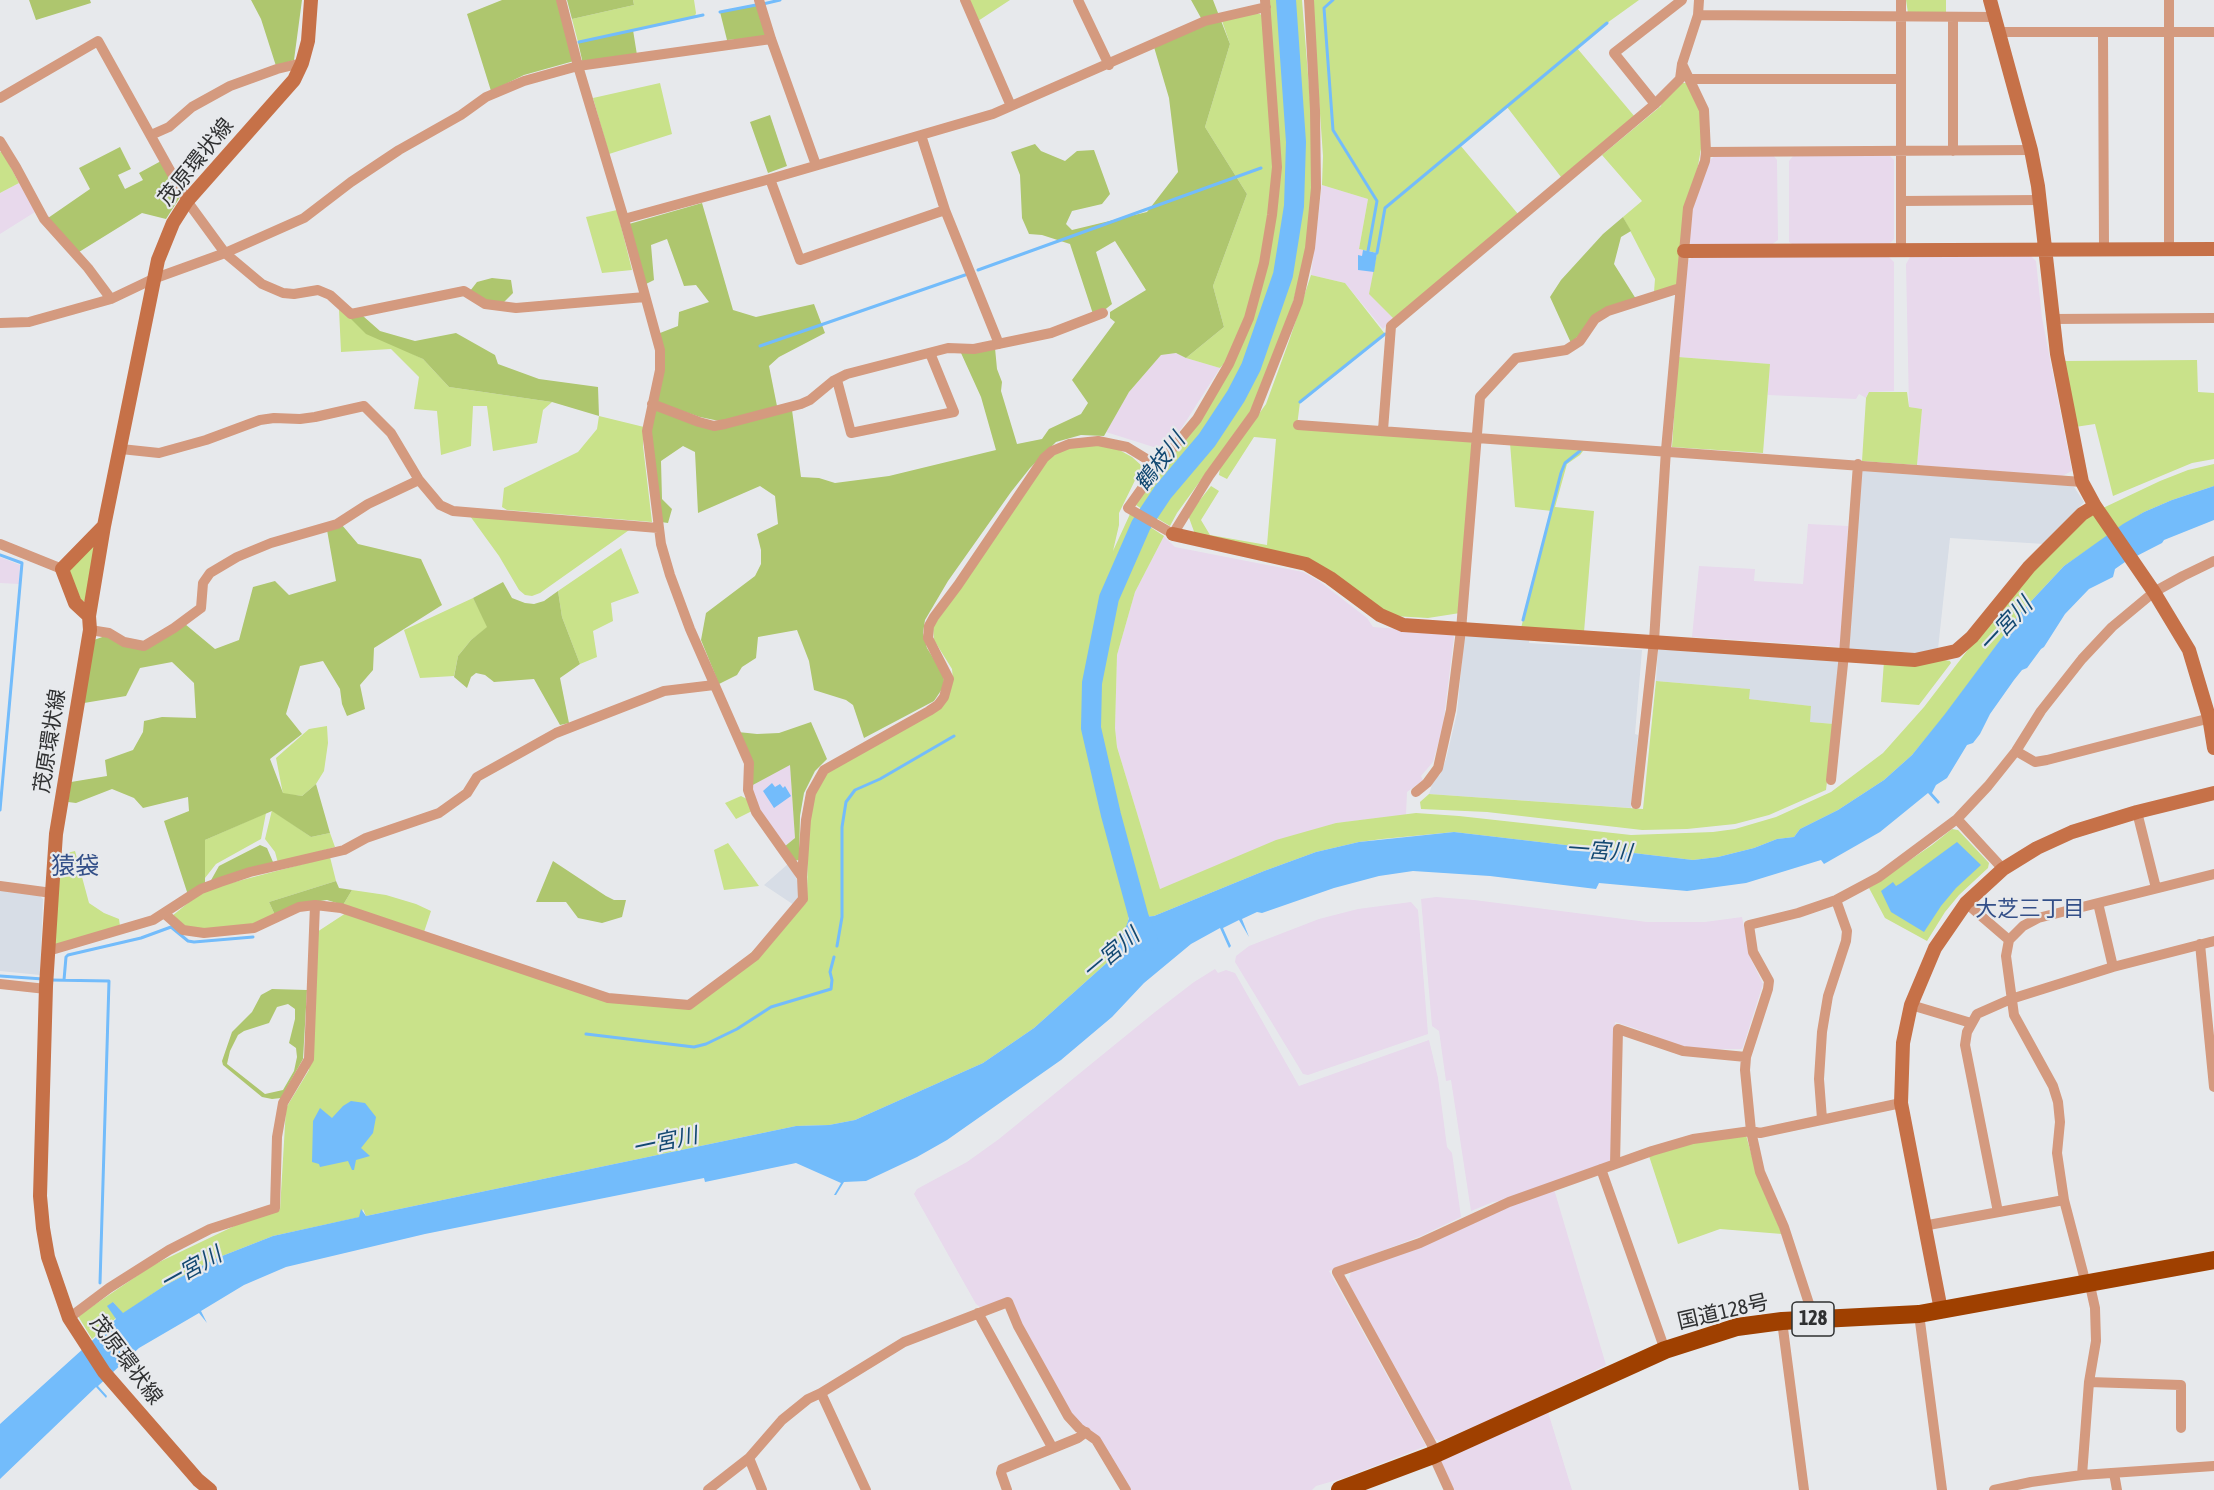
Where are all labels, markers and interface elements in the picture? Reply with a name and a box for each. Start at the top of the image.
street label: 茂原環状線 [153,113,239,211]
water label: 鶴枝川 [1129,428,1191,496]
water label: 一宮川 [1974,592,2038,658]
street label: 茂原環状線 [29,687,71,795]
water label: 一宮川 [1565,836,1633,866]
district label: 猿袋 [51,852,99,880]
district label: 大芝三丁目 [1975,896,2085,922]
water label: 一宮川 [1077,923,1145,985]
water label: 一宮川 [630,1122,700,1162]
water label: 一宮川 [156,1241,226,1297]
street label: 国道128号 [1675,1289,1771,1335]
road number: 128 [1792,1302,1834,1336]
street label: 茂原環状線 [84,1310,168,1410]

